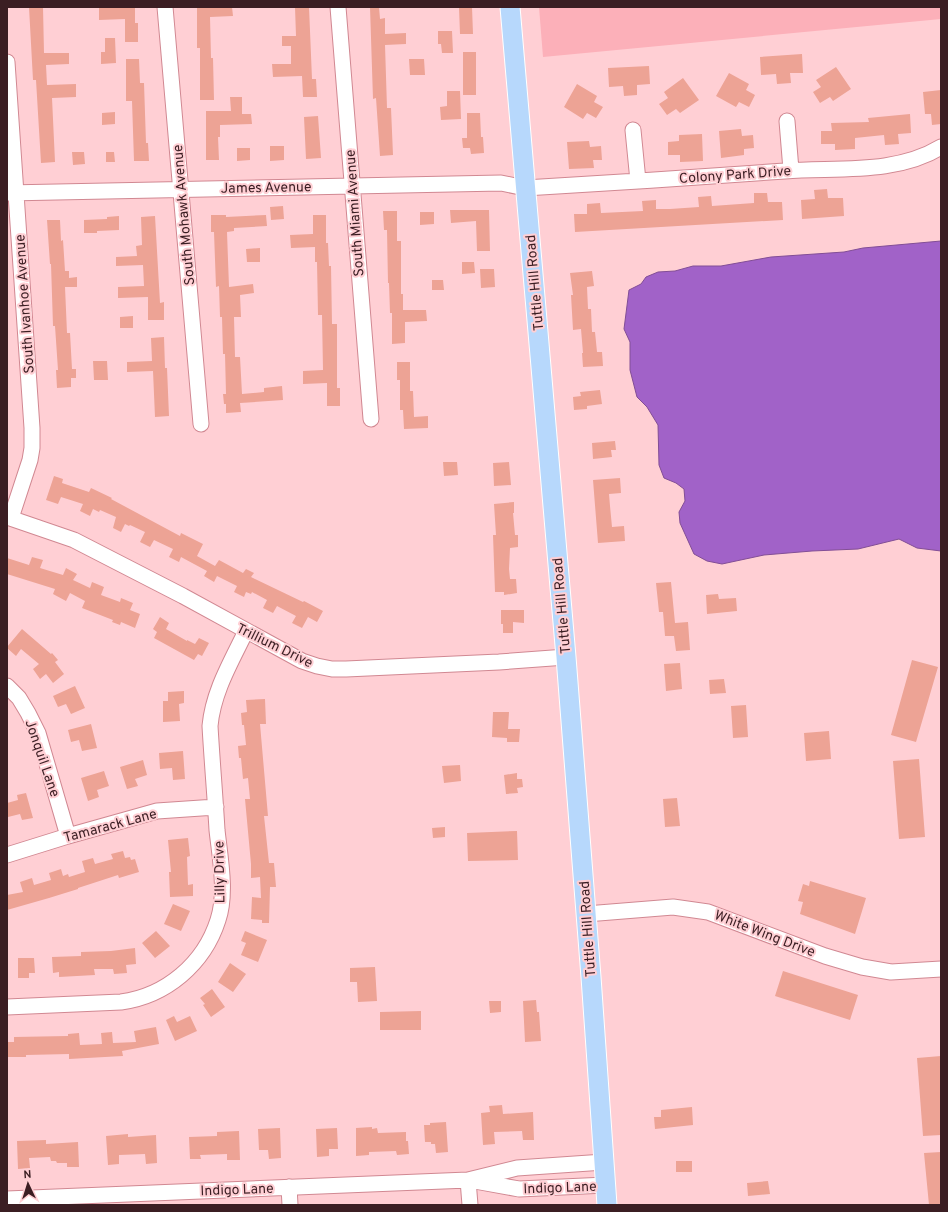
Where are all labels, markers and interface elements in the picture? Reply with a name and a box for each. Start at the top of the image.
street label: South Mohawk Avenue [170,144,199,286]
street label: South Miami Avenue [343,149,368,277]
street label: Colony Park Drive [679,163,792,188]
street label: James Avenue [221,179,312,198]
street label: South Ivanhoe Avenue [12,234,39,374]
street label: Tuttle Hill Road [523,234,548,332]
street label: Tuttle Hill Road [550,557,575,655]
street label: Trillium Drive [233,621,315,672]
street label: Jonquil Lane [20,718,63,799]
street label: Tamarack Lane [62,806,159,847]
street label: Lilly Drive [211,841,230,903]
street label: Tuttle Hill Road [577,880,600,978]
street label: White Wing Drive [712,907,817,961]
north arrow [8,1164,48,1204]
text: N [23,1168,32,1182]
street label: Indigo Lane [523,1179,597,1198]
street label: Indigo Lane [200,1181,274,1200]

